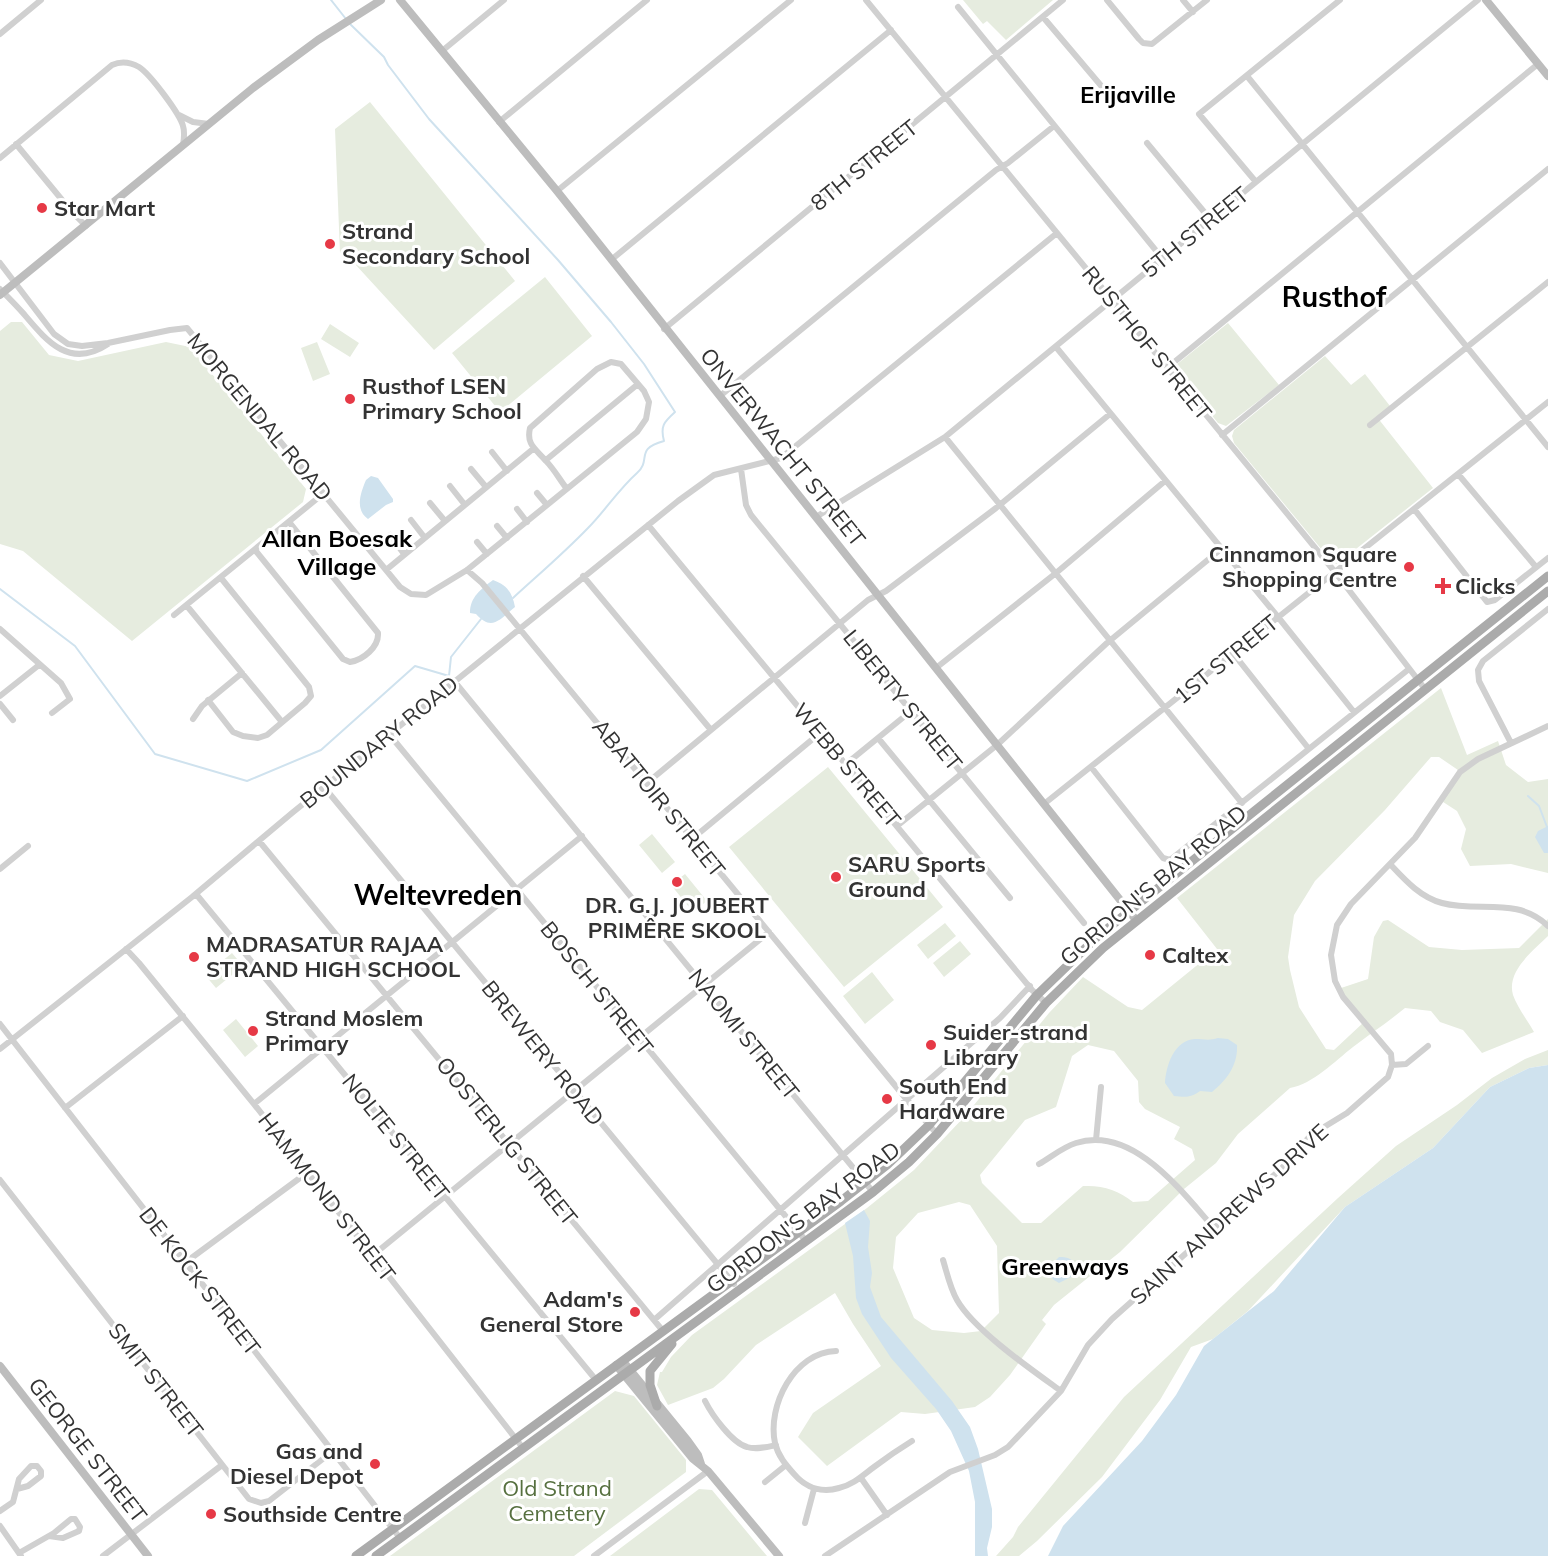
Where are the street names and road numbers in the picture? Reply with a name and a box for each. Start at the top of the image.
street label: 8TH STREET [805,113,923,217]
street label: 5TH STREET [1136,180,1254,284]
street label: RUSTHOF STREET [1076,260,1218,426]
street label: MORGENDAL ROAD [181,327,339,507]
street label: ONVERWACHT STREET [694,342,872,552]
street label: 1ST STREET [1168,608,1284,710]
street label: LIBERTY STREET [837,624,969,776]
street label: BOUNDARY ROAD [294,670,464,814]
street label: WEBB STREET [787,697,907,833]
street label: ABATTOIR STREET [587,713,731,883]
street label: GORDON'S BAY ROAD [1054,799,1252,971]
street label: BOSCH STREET [534,915,660,1061]
street label: NAOMI STREET [683,963,805,1105]
street label: BREWERY ROAD [476,975,610,1131]
street label: OOSTERLIG STREET [430,1051,584,1231]
street label: NOLTE STREET [336,1068,456,1206]
street label: HAMMOND STREET [252,1107,402,1287]
street label: SAINT ANDREWS DRIVE [1124,1117,1334,1311]
street label: GORDON'S BAY ROAD [701,1135,905,1299]
street label: DE KOCK STREET [133,1201,267,1361]
street label: SMIT STREET [102,1317,210,1443]
street label: GEORGE STREET [23,1372,153,1528]

